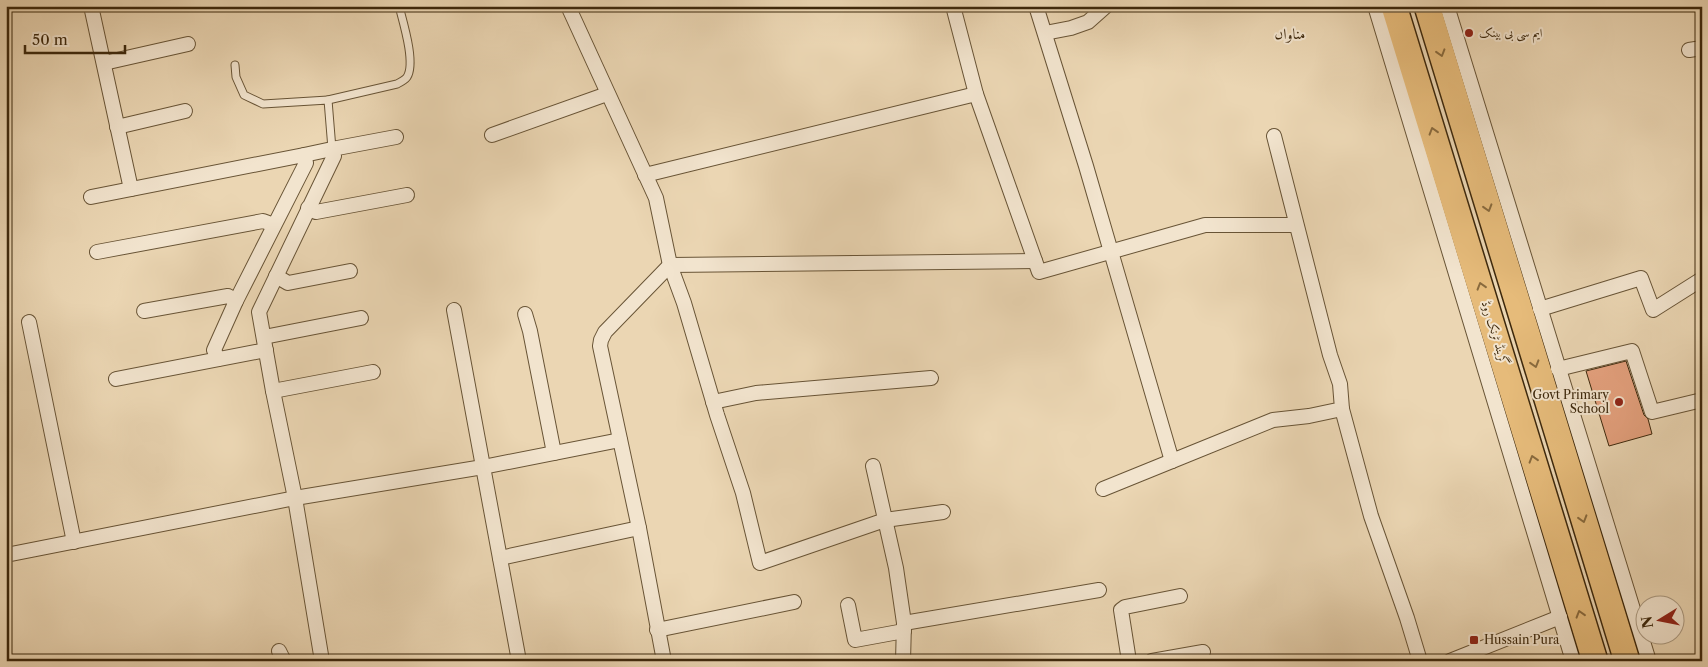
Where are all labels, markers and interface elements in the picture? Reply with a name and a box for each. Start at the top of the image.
scale bar [25,22,125,54]
district label: مناواں [1275,24,1305,43]
place label: ایم سی بی بینک [1479,25,1543,44]
marker: ایم سی بی بینک [1463,27,1475,39]
text: 50 m [32,30,68,49]
one-way arrow [1436,48,1446,57]
one-way arrow [1428,128,1438,136]
one-way arrow [1483,204,1493,212]
one-way arrow [1476,283,1486,291]
street label: گرینڈ ٹرنک روڈ [1478,299,1512,367]
one-way arrow [1530,359,1540,368]
place label: Govt Primary School [1533,387,1609,416]
marker: Govt Primary School [1613,396,1625,408]
one-way arrow [1529,455,1539,463]
one-way arrow [1577,515,1587,523]
north arrow [1636,594,1686,644]
one-way arrow [1576,610,1586,619]
text: N [1637,615,1657,630]
place label: Hussain Pura [1484,632,1560,647]
marker: Hussain Pura [1468,634,1480,646]

